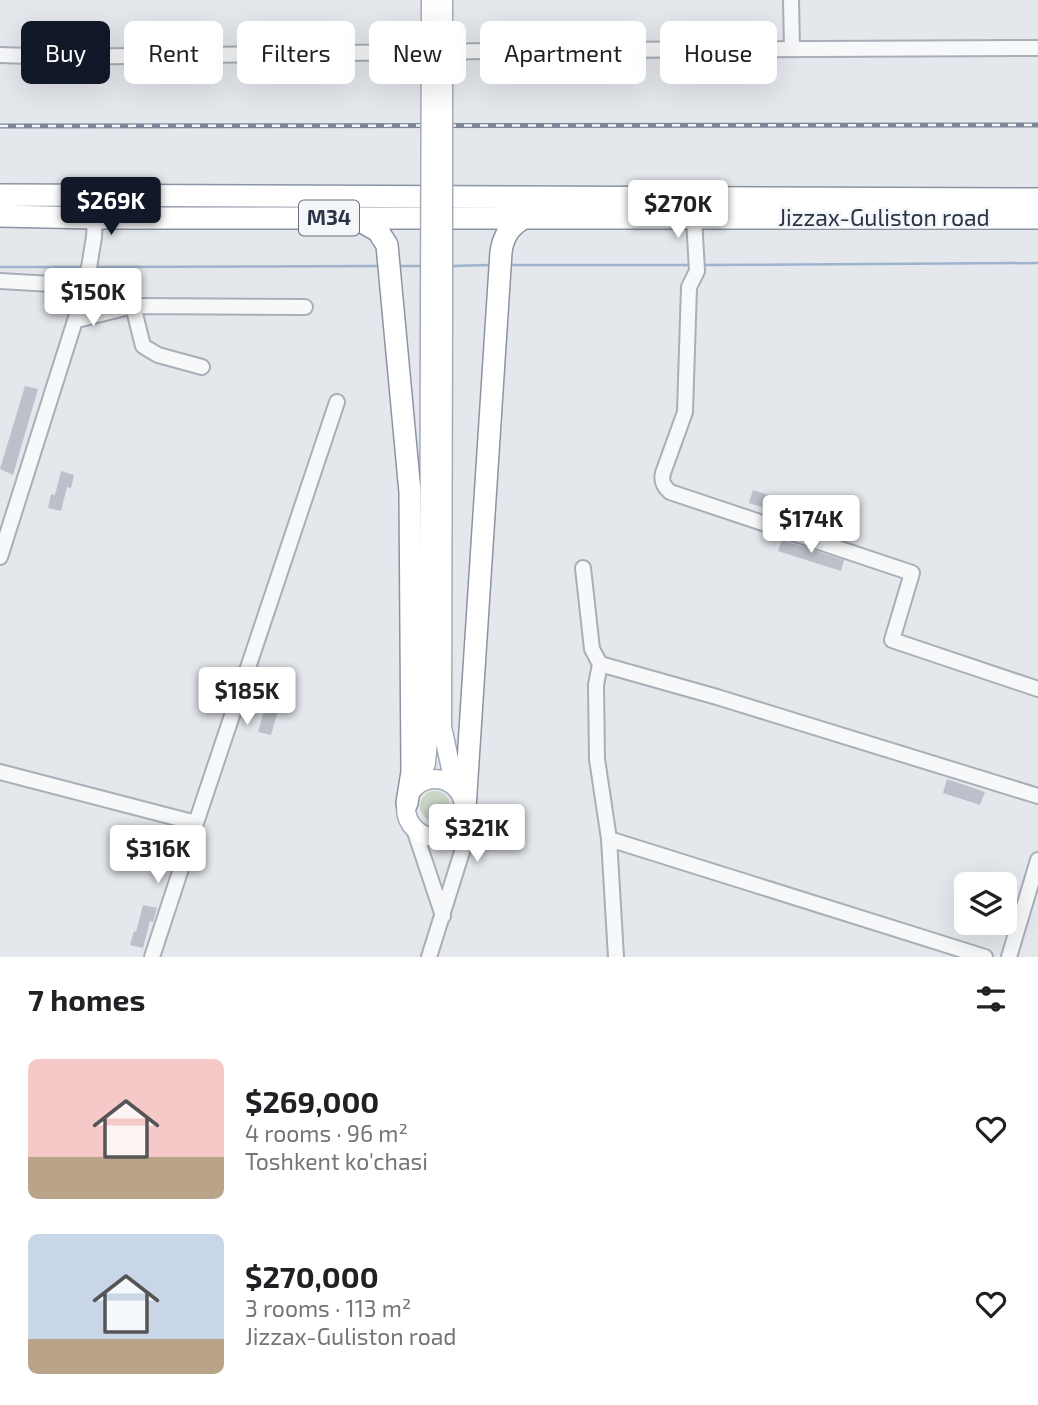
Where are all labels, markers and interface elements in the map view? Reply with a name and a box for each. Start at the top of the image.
chip: Buy [21,21,110,84]
chip: Rent [124,21,223,84]
chip: Filters [237,21,355,84]
chip: New [369,21,466,84]
chip: Apartment [480,21,646,84]
chip: House [660,21,777,84]
pin: $269K [62,177,160,237]
pin: $270K [629,180,727,240]
text: $269K [77,186,145,214]
text: $270K [644,189,712,217]
road number: M34 [299,200,359,235]
street label: Jizzax-Guliston road [778,203,990,231]
pin: $150K [44,268,142,328]
text: $150K [60,277,126,305]
pin: $174K [762,496,860,555]
text: $174K [779,504,843,532]
pin: $185K [198,668,296,727]
text: $185K [215,676,279,704]
pin: $321K [428,804,526,864]
text: $321K [445,813,509,841]
pin: $316K [109,826,207,885]
text: $316K [126,834,190,862]
map controls [954,872,1017,935]
button: layers [954,872,1017,935]
icon: filters [972,980,1010,1018]
text: 7 homes [28,981,145,1017]
text: $269,000 [245,1083,379,1119]
icon: home [84,1087,168,1171]
icon: heart [972,1110,1010,1148]
text: 4 rooms · 96 m² [245,1119,408,1147]
text: Toshkent ko'chasi [245,1147,428,1175]
text: $270,000 [245,1258,379,1294]
icon: home [84,1262,168,1346]
icon: heart [972,1285,1010,1323]
text: 3 rooms · 113 m² [245,1294,411,1322]
text: Jizzax-Guliston road [245,1322,457,1350]

